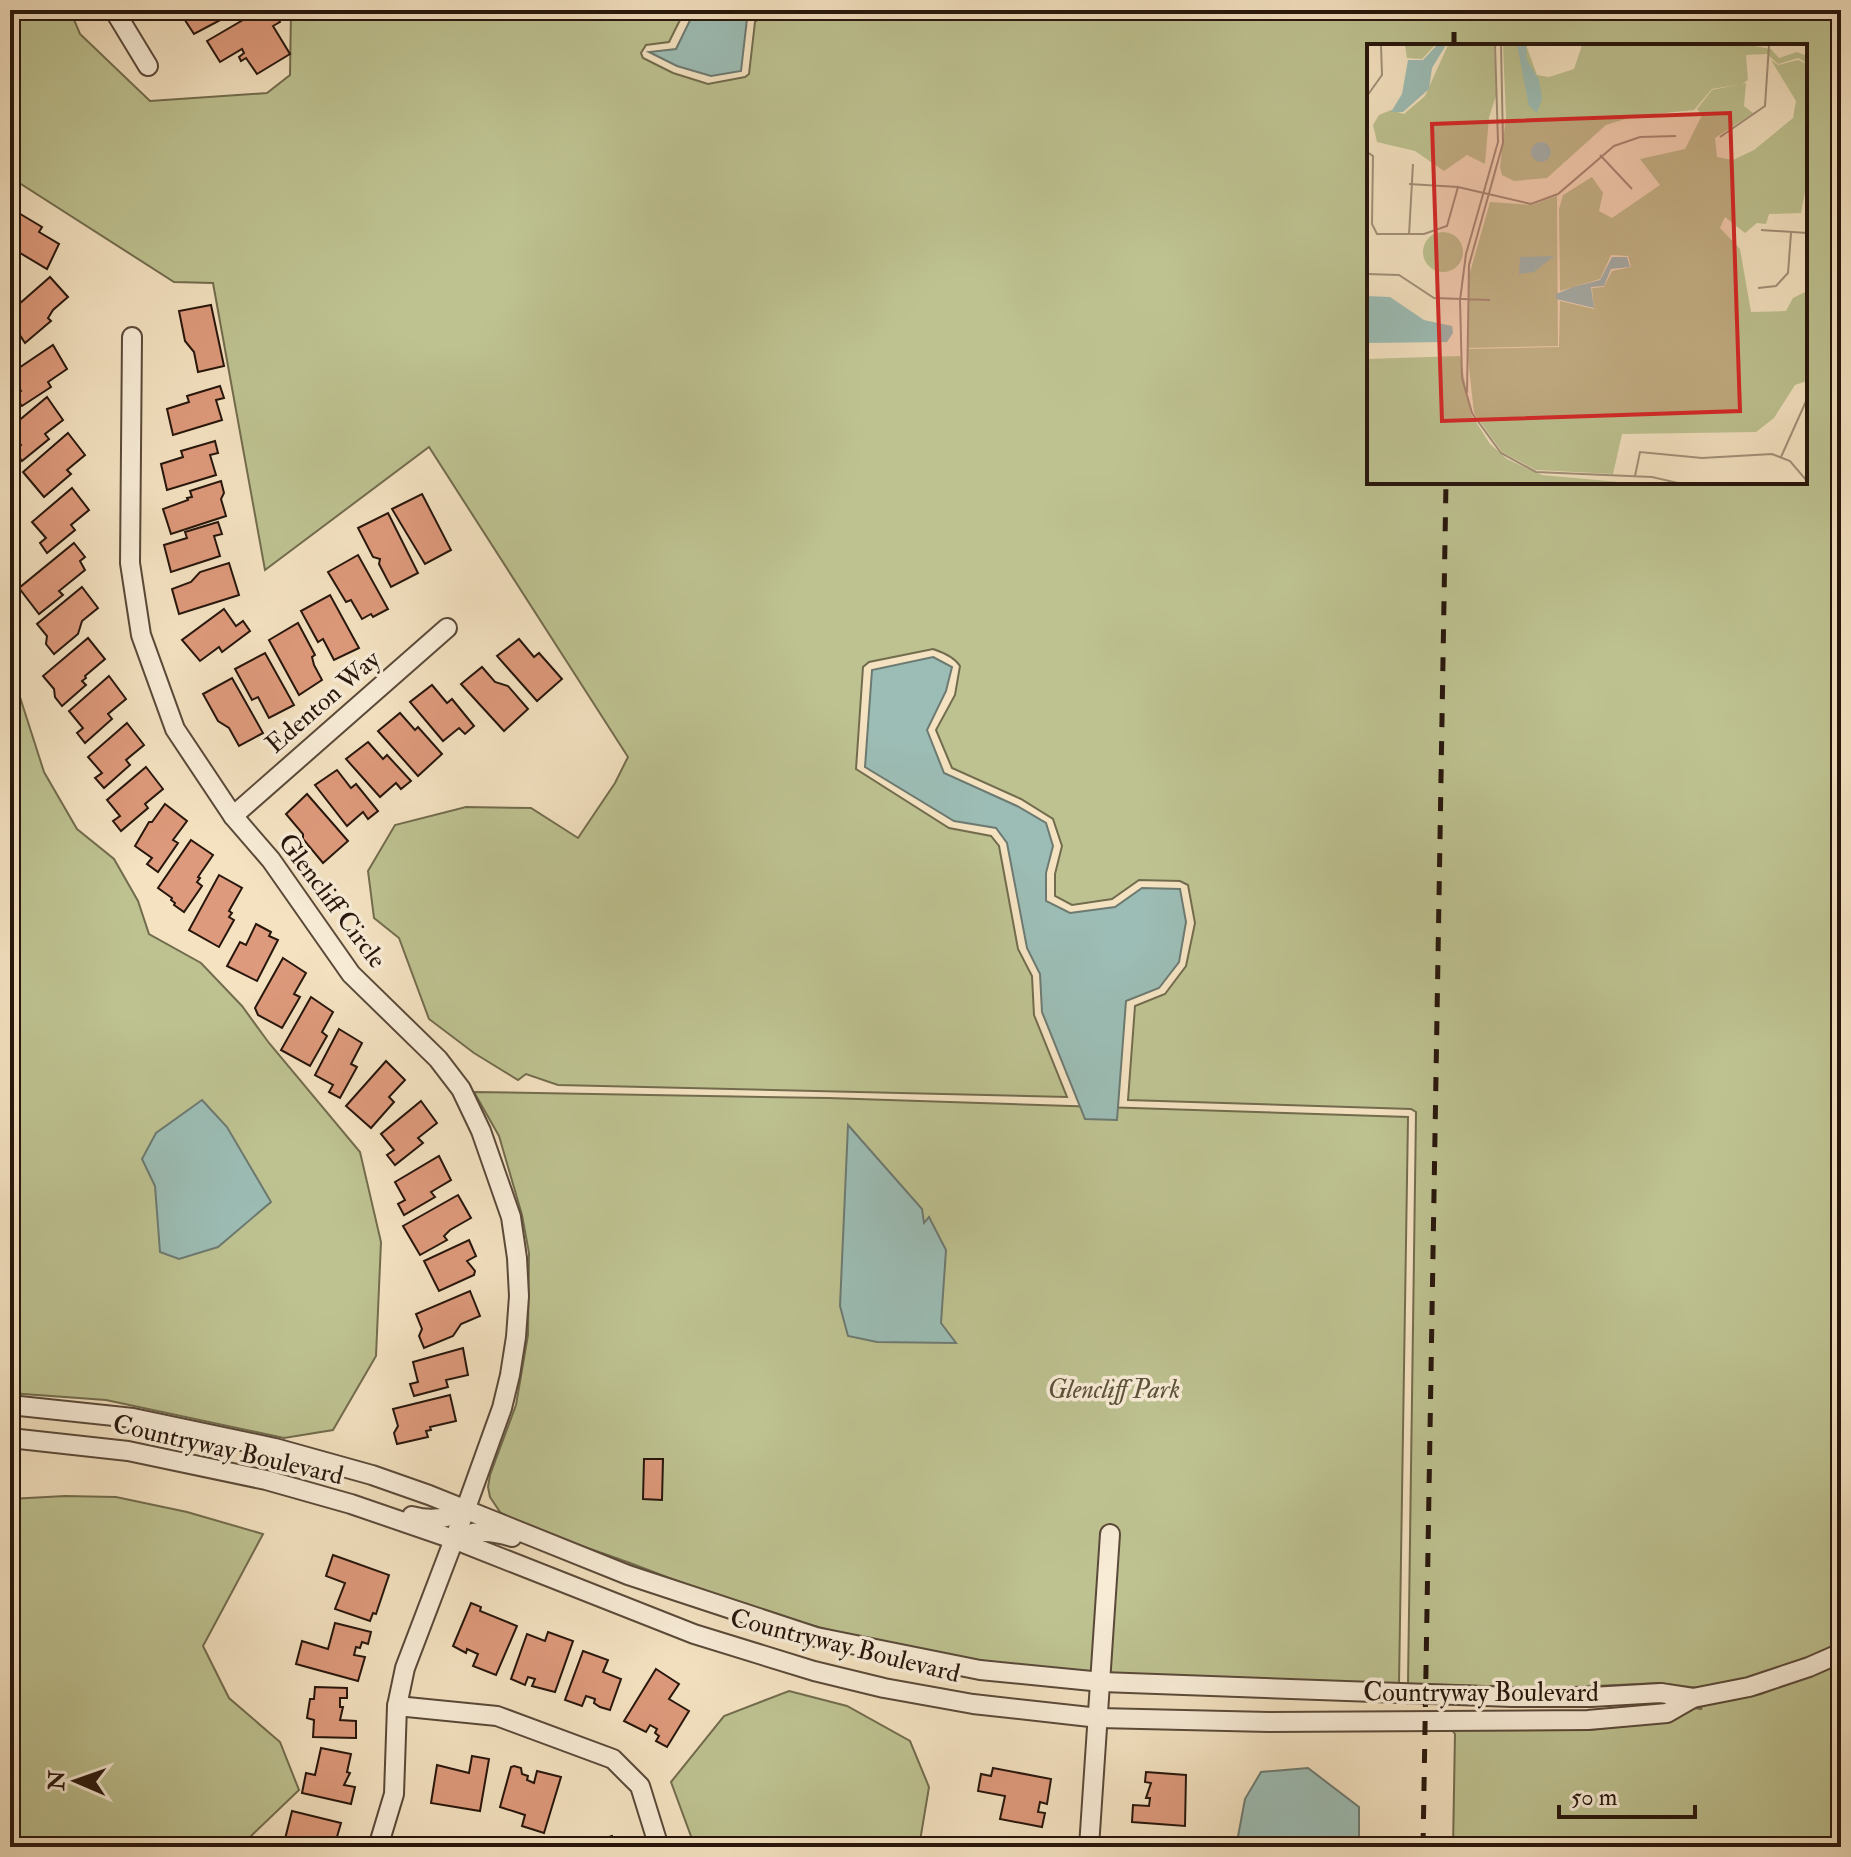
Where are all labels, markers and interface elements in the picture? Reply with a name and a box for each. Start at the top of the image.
inset map [1367,44,1807,484]
street label: Edenton Way [259,643,387,760]
street label: Glencliff Circle [271,827,393,975]
park label: Glencliff Park [1048,1374,1180,1406]
street label: Countryway Boulevard [110,1408,347,1492]
street label: Countryway Boulevard [727,1602,963,1690]
street label: Countryway Boulevard [1363,1677,1599,1709]
north arrow [36,1741,116,1821]
scale bar [1559,1769,1695,1819]
text: N [43,1770,71,1792]
text: 50 m [1571,1782,1618,1813]

